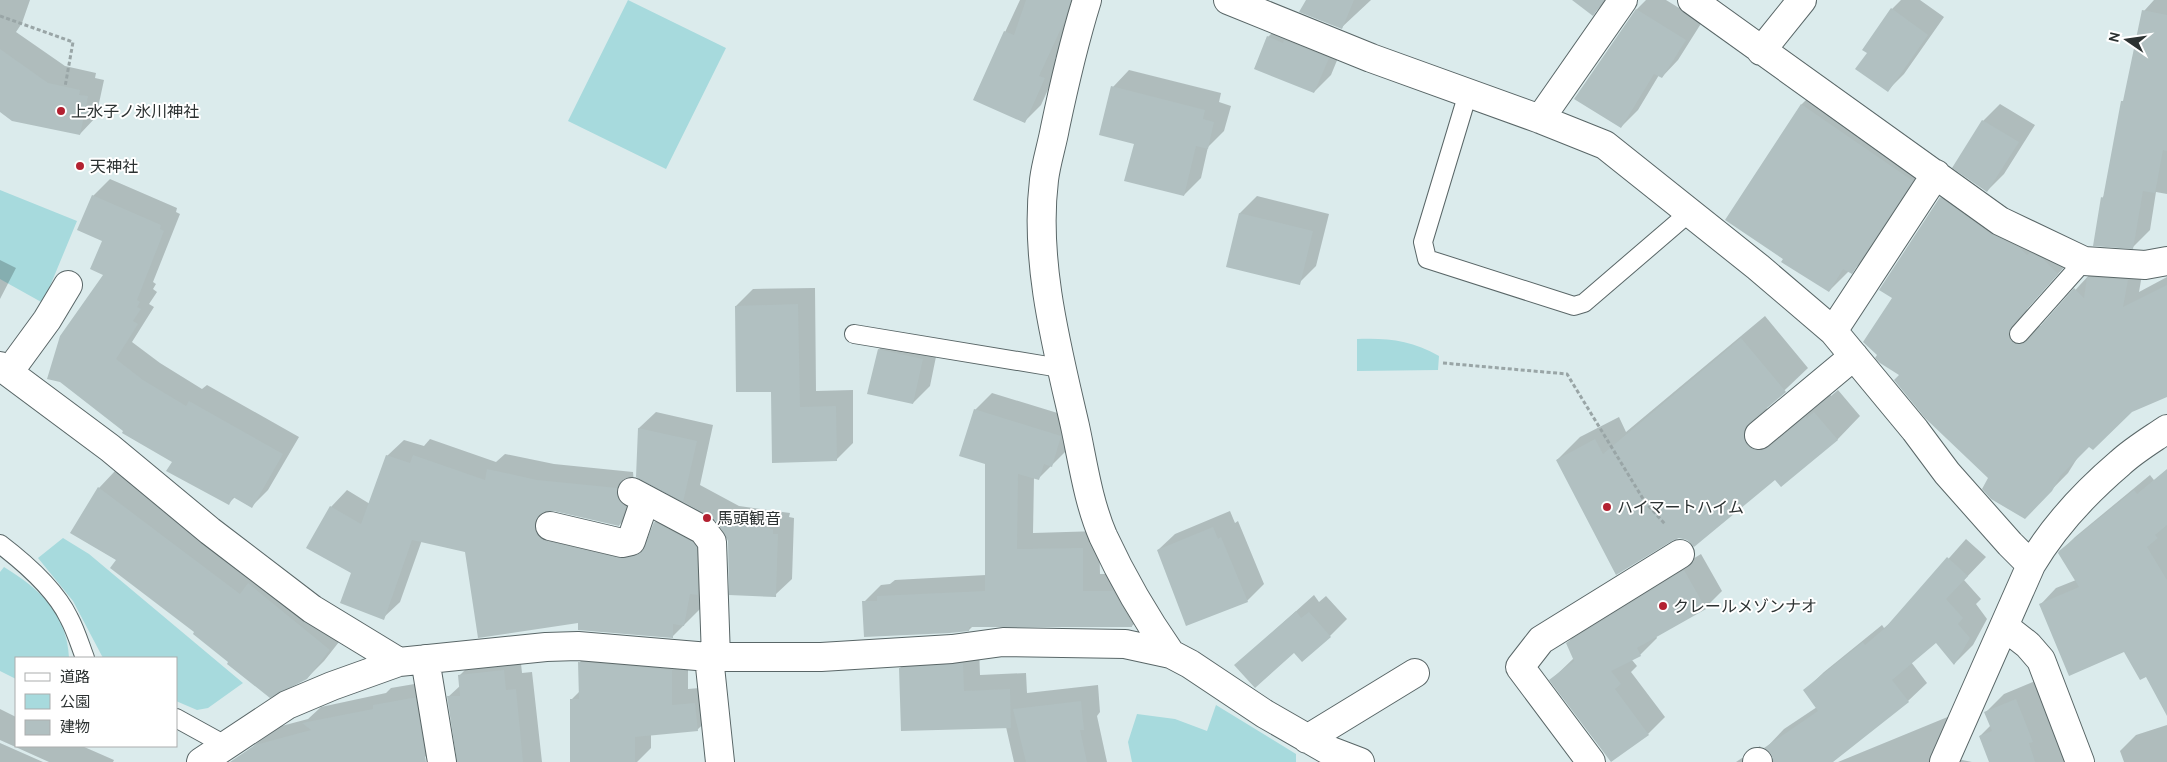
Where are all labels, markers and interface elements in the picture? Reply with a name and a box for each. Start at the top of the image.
north arrow [2102,15,2152,65]
text: N [2104,30,2124,44]
place label: 上水子ノ氷川神社 [71,102,199,121]
marker: 上水子ノ氷川神社 [55,105,67,117]
place label: 天神社 [90,157,138,176]
marker: 天神社 [74,160,86,172]
place label: ハイマートハイム [1617,498,1744,517]
marker: ハイマートハイム [1601,501,1613,513]
place label: 馬頭観音 [717,509,781,528]
marker: 馬頭観音 [701,512,713,524]
place label: クレールメゾンナオ [1673,597,1817,616]
marker: クレールメゾンナオ [1657,600,1669,612]
legend [15,657,178,747]
text: 道路 [60,668,90,686]
text: 公園 [60,693,90,711]
text: 建物 [60,718,90,736]

